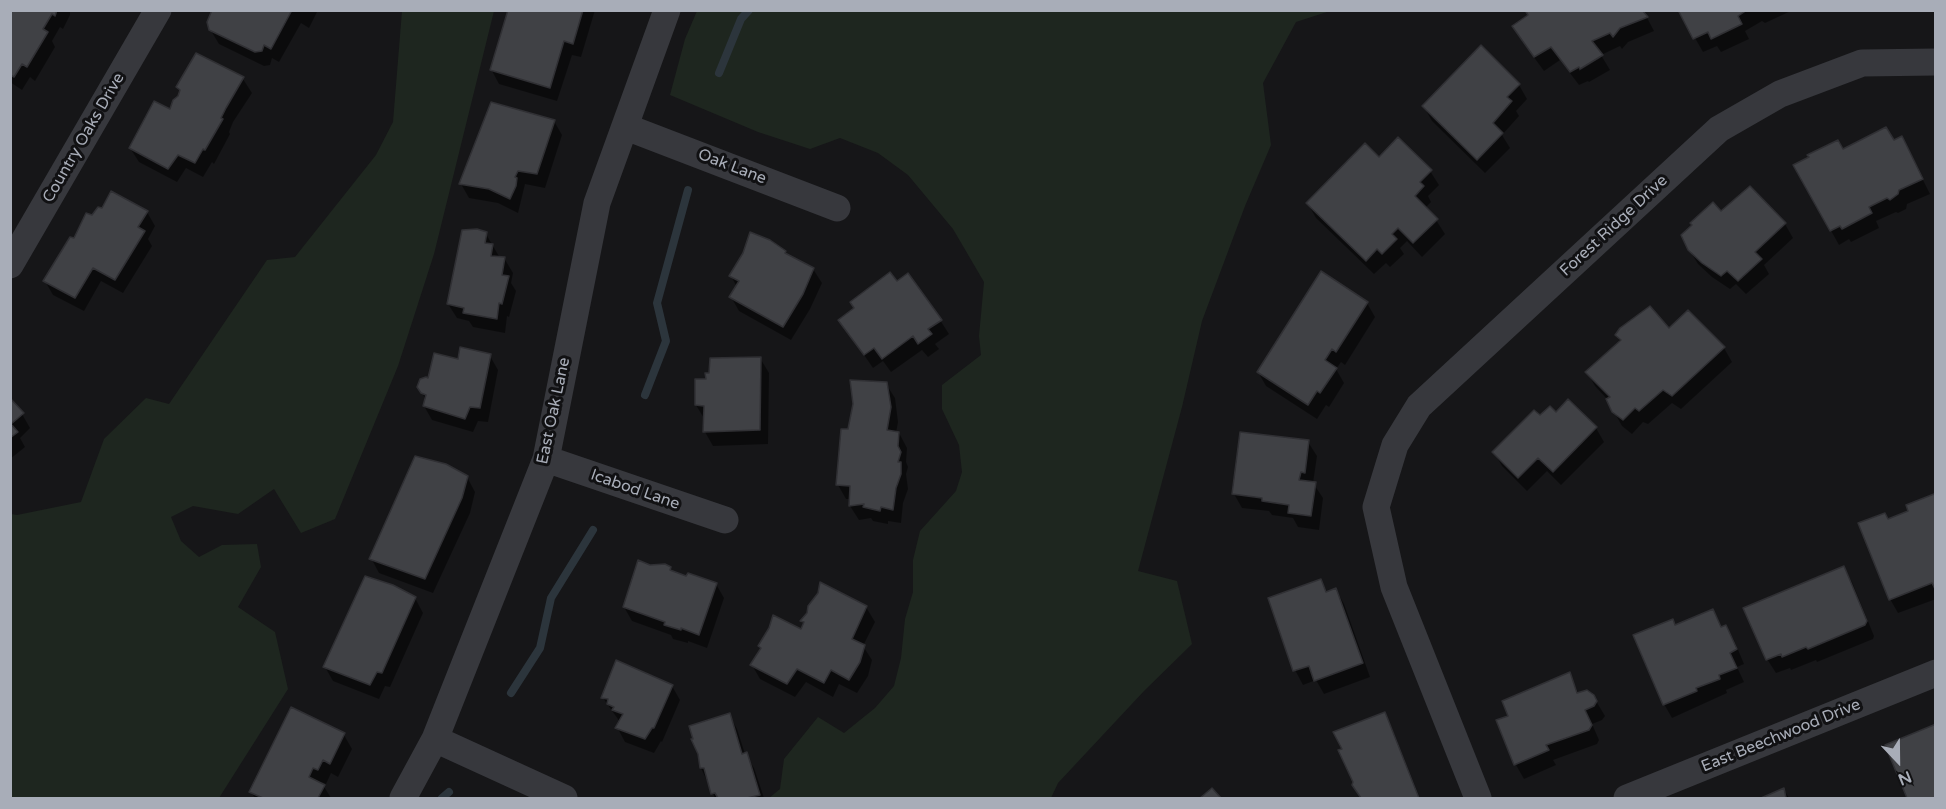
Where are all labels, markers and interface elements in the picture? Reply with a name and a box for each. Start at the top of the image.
street label: Country Oaks Drive [39,70,129,206]
street label: Oak Lane [695,145,769,189]
street label: Forest Ridge Drive [1556,171,1672,281]
street label: East Oak Lane [533,356,575,466]
street label: Icabod Lane [588,466,682,514]
street label: East Beechwood Drive [1699,695,1863,777]
north arrow [1868,731,1928,791]
text: N [1895,766,1914,789]

